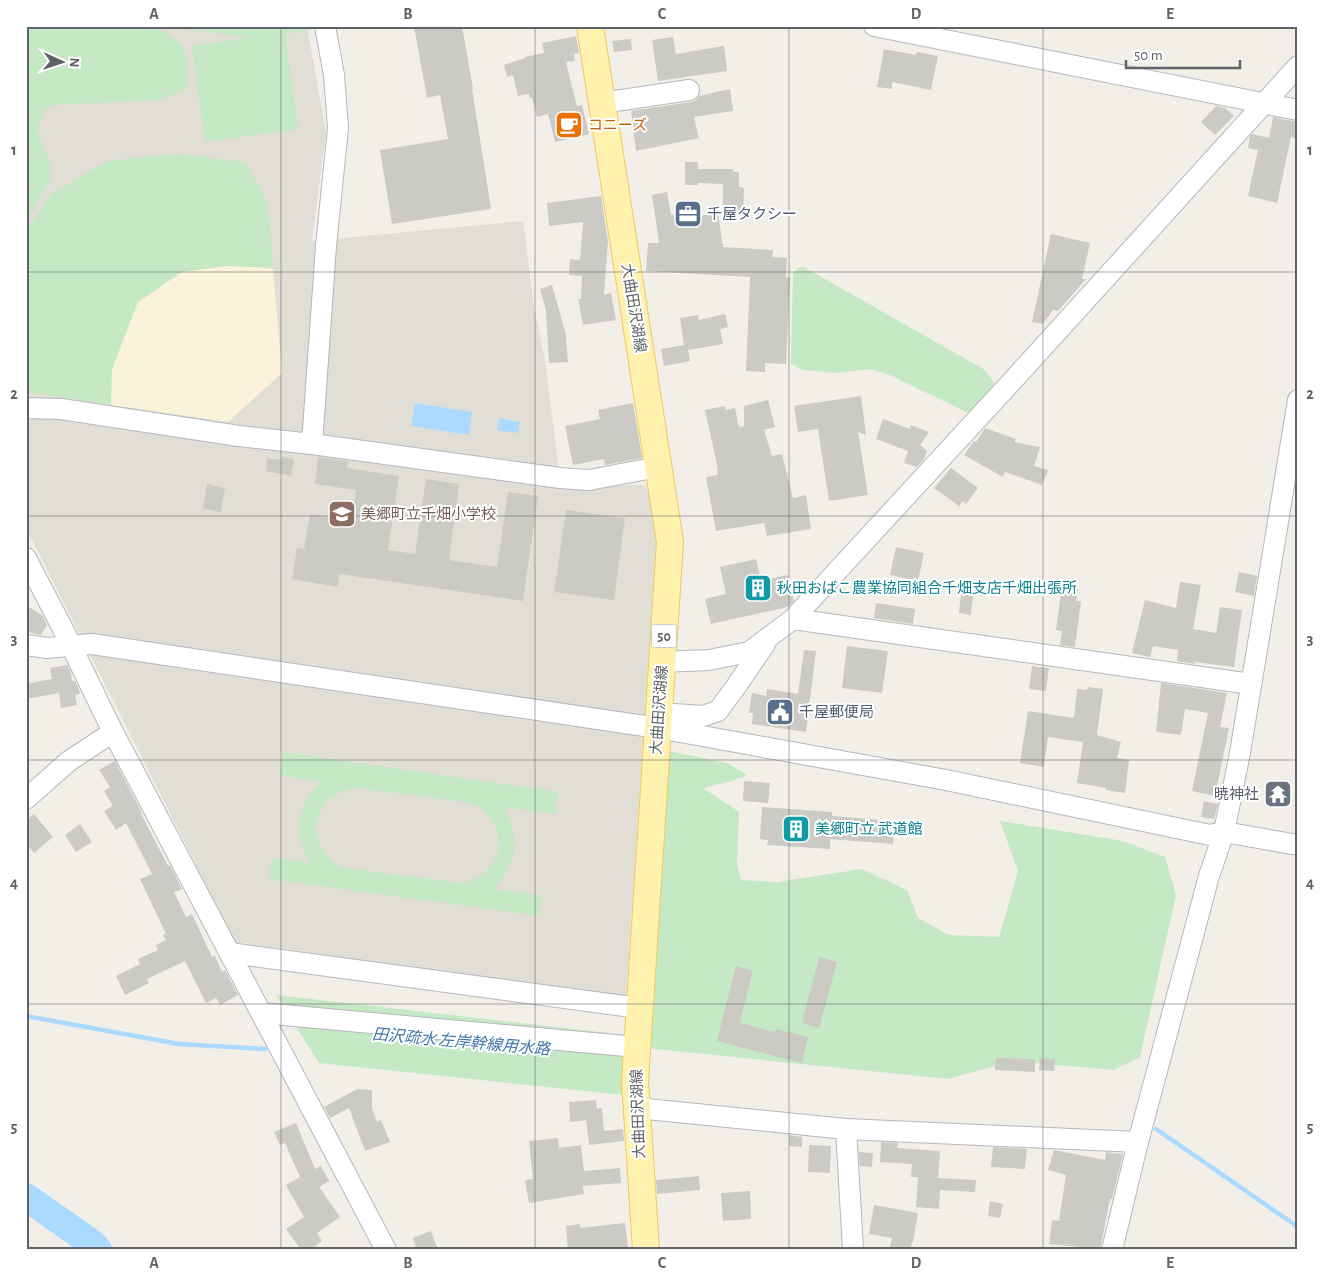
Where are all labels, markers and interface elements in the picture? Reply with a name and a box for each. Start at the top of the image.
text: A [149,6,159,22]
text: B [403,6,413,22]
text: C [658,6,667,22]
text: D [911,6,922,22]
text: E [1166,6,1174,22]
north arrow [38,38,88,88]
scale bar [1126,38,1240,70]
text: 50 m [1134,48,1163,63]
text: N [67,57,81,68]
cafe icon: コニーズ [554,110,584,140]
place label: コニーズ [588,117,647,133]
text: 1 [11,142,17,158]
text: 1 [1307,142,1313,158]
office icon: 千屋タクシー [673,199,703,229]
place label: 千屋タクシー [707,206,797,222]
street label: 大曲田沢湖線 [619,262,649,354]
text: 2 [10,386,18,402]
text: 2 [1306,386,1314,402]
school or university icon: 美郷町立千畑小学校 [327,499,357,529]
place label: 美郷町立千畑小学校 [361,506,496,522]
building icon: 秋田おばこ農業協同組合千畑支店千畑出張所 [743,573,773,603]
place label: 秋田おばこ農業協同組合千畑支店千畑出張所 [777,579,1077,596]
road number: 50 [652,624,676,648]
text: 3 [11,631,18,647]
text: 3 [1307,631,1314,647]
street label: 大曲田沢湖線 [648,665,670,755]
public building icon: 千屋郵便局 [765,697,795,727]
place label: 千屋郵便局 [799,704,874,720]
temple icon: 暁神社 [1263,779,1293,809]
place label: 暁神社 [1214,786,1259,802]
building icon: 美郷町立 武道館 [781,814,811,844]
place label: 美郷町立 武道館 [815,821,922,837]
text: 4 [10,875,18,891]
text: 4 [1306,875,1314,891]
water label: 田沢疏水 左岸幹線用水路 [371,1025,553,1058]
street label: 大曲田沢湖線 [628,1069,648,1159]
text: 5 [11,1119,18,1135]
text: 5 [1307,1119,1314,1135]
text: A [149,1255,159,1271]
text: B [403,1255,413,1271]
text: C [658,1255,667,1271]
text: D [911,1255,922,1271]
text: E [1166,1255,1174,1271]

